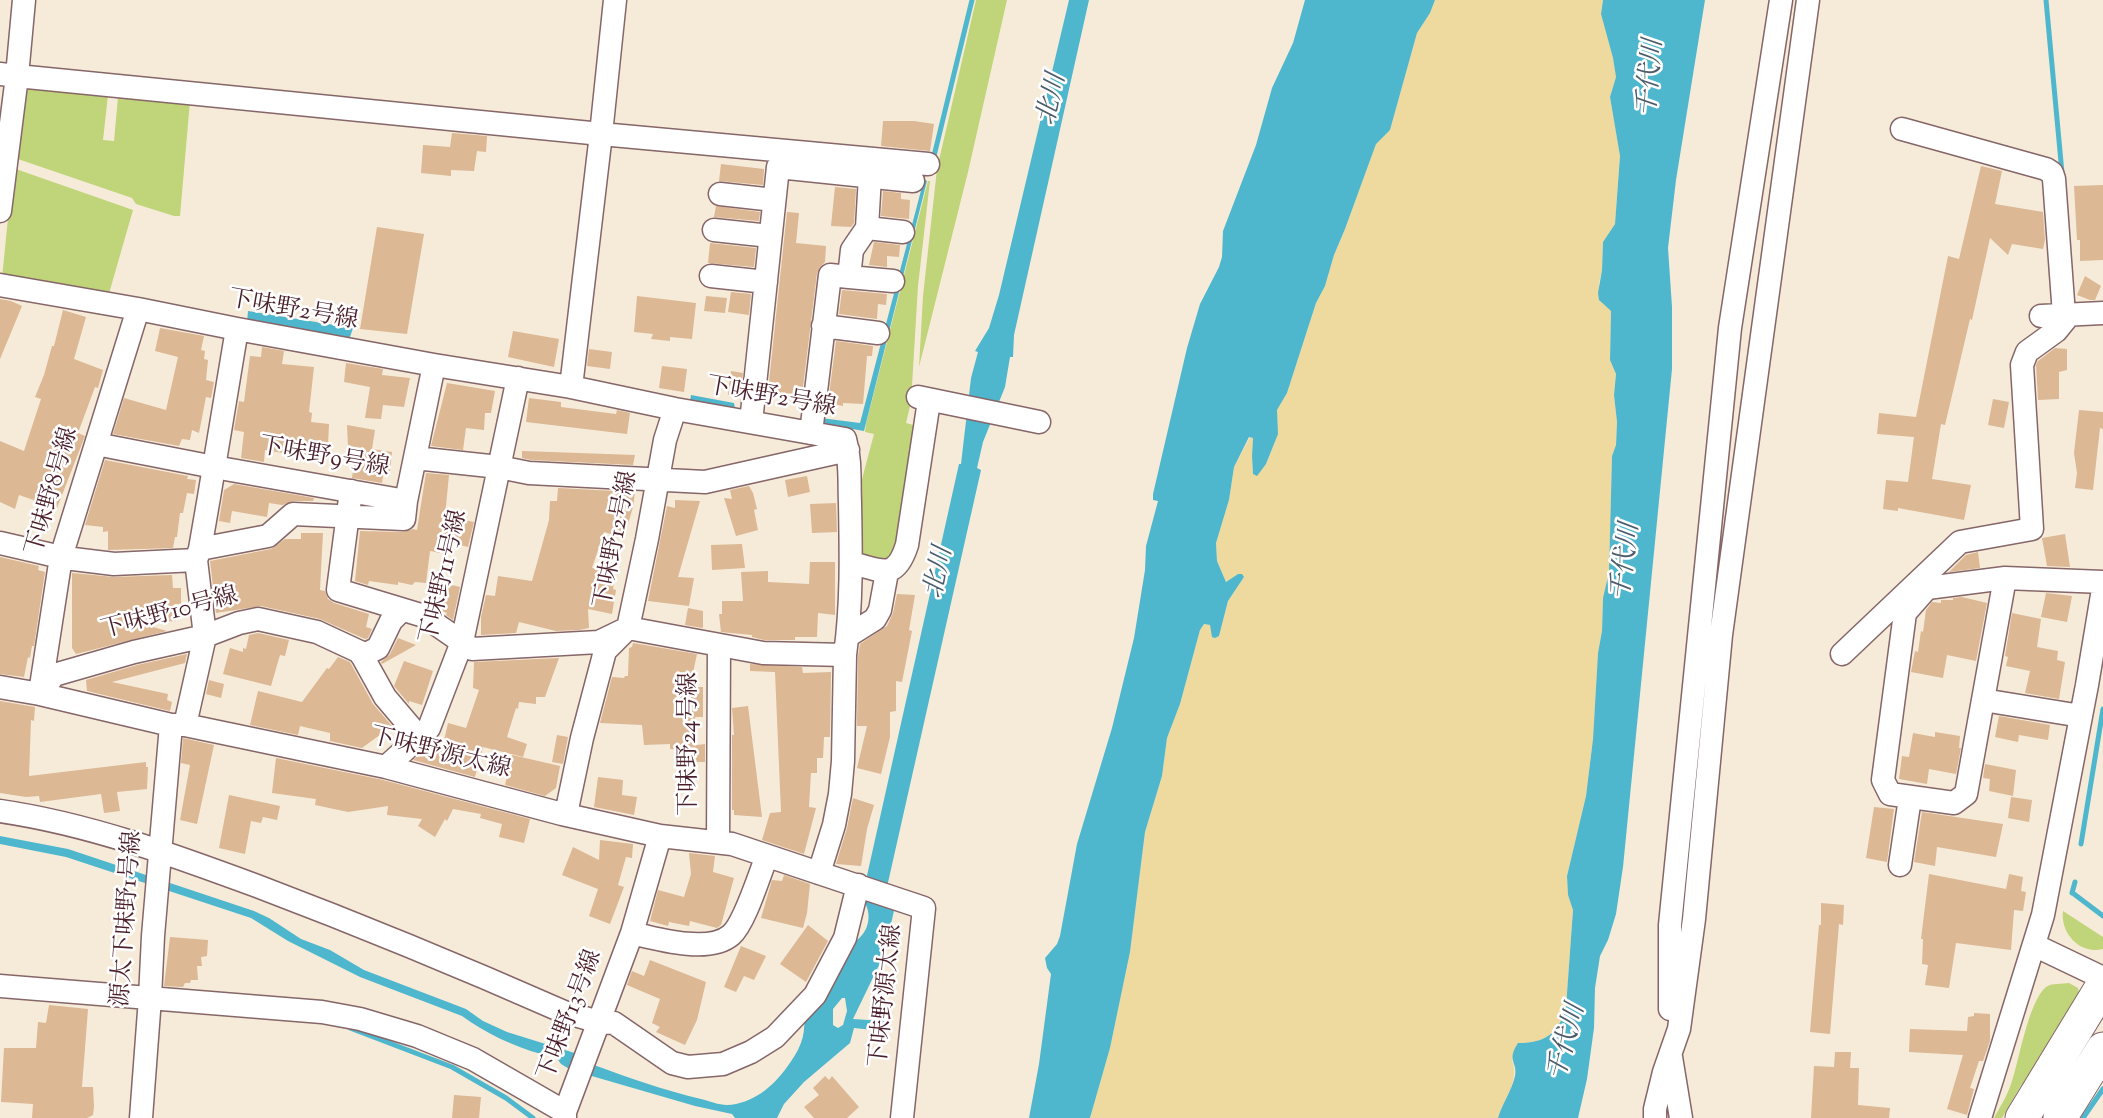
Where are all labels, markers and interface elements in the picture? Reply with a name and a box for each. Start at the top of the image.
water label: 千代川 [1634,38,1672,118]
water label: 北川 [1033,71,1075,129]
street label: 下味野2号線 [226,286,360,338]
street label: 下味野2号線 [704,373,838,425]
street label: 下味野8号線 [22,425,86,559]
street label: 下味野9号線 [257,433,391,485]
street label: 下味野12号線 [591,469,645,611]
street label: 下味野11号線 [417,507,475,647]
water label: 千代川 [1608,521,1648,603]
water label: 北川 [920,544,962,602]
street label: 下味野10号線 [98,583,242,647]
street label: 下味野24号線 [677,672,705,816]
street label: 下味野源太線 [367,724,513,786]
street label: 源太下味野1号線 [108,830,150,1008]
street label: 下味野源太線 [866,923,910,1069]
street label: 下味野13号線 [534,946,610,1086]
water label: 千代川 [1544,1001,1594,1085]

